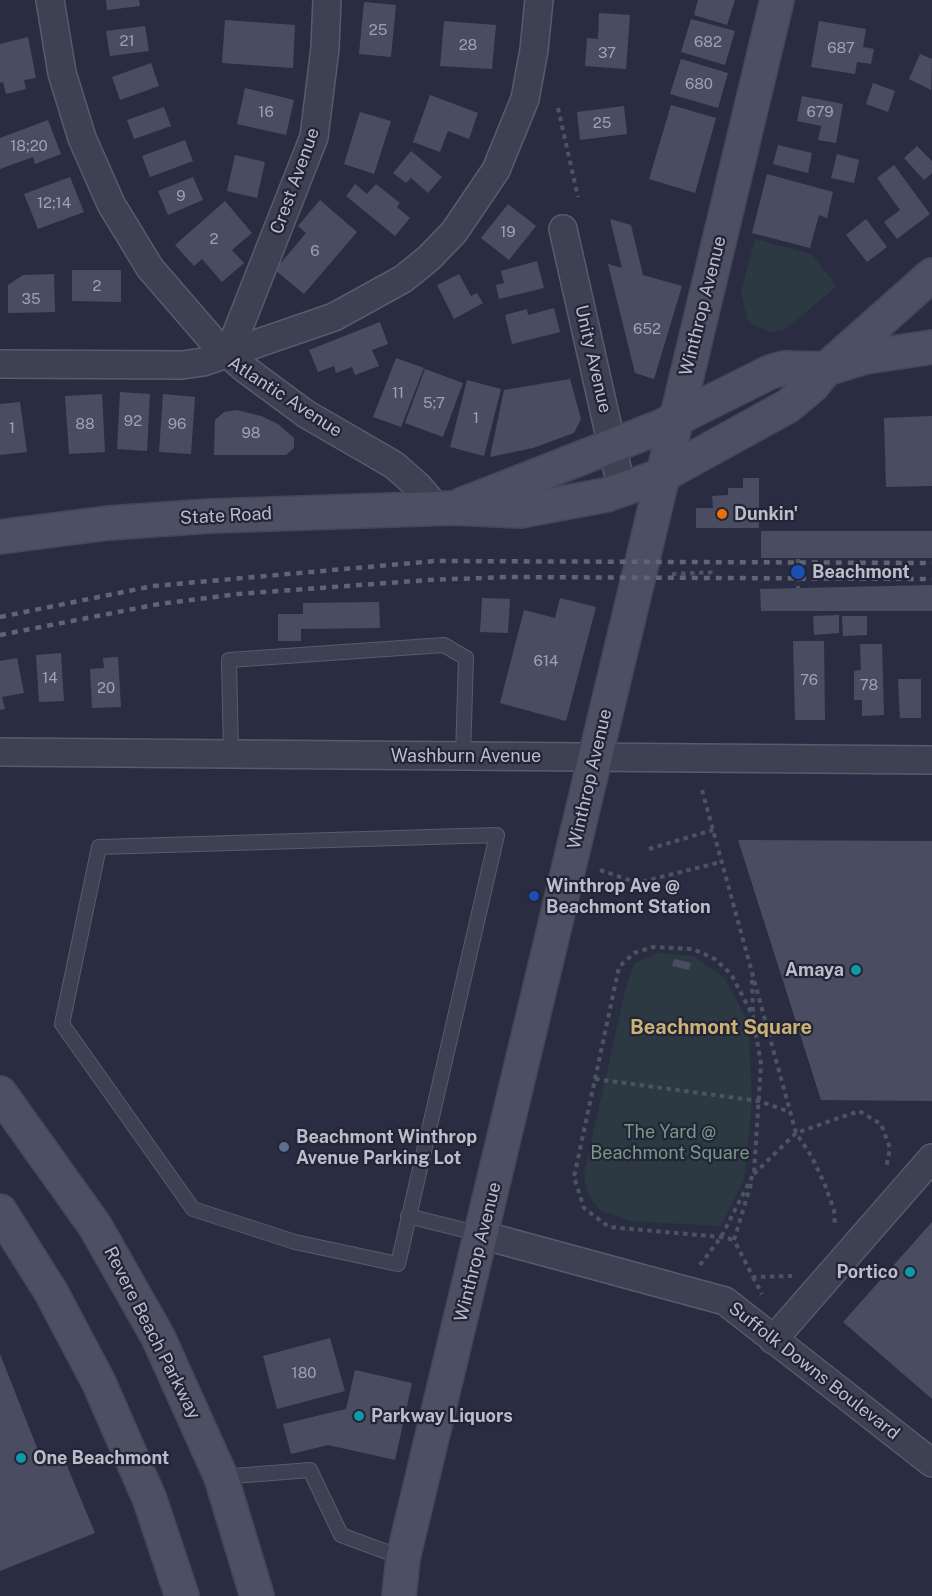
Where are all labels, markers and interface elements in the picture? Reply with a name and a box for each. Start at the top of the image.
house number: 25 [369,21,387,39]
house number: 21 [119,32,135,50]
house number: 682 [694,33,722,51]
house number: 28 [459,36,477,54]
house number: 687 [827,39,855,57]
house number: 37 [598,44,616,62]
house number: 680 [685,75,713,93]
house number: 16 [258,103,274,121]
house number: 679 [806,103,834,121]
house number: 25 [593,114,611,132]
street label: Crest Avenue [266,125,324,237]
house number: 18;20 [10,137,48,155]
house number: 9 [176,187,186,205]
house number: 12;14 [37,194,71,212]
house number: 19 [500,223,516,241]
house number: 2 [210,230,218,248]
street label: Winthrop Avenue [675,234,731,378]
house number: 6 [310,242,320,260]
house number: 2 [93,277,101,295]
house number: 35 [21,290,41,308]
street label: Unity Avenue [570,303,616,415]
house number: 652 [633,320,661,338]
street label: Atlantic Avenue [224,352,346,442]
house number: 11 [392,384,404,402]
house number: 5;7 [423,394,445,412]
house number: 1 [473,409,479,427]
house number: 92 [124,412,142,430]
house number: 88 [75,415,95,433]
house number: 96 [168,415,186,433]
house number: 1 [9,419,15,437]
house number: 98 [242,424,260,442]
street label: State Road [179,503,273,529]
place label: Dunkin' [734,503,798,525]
marker: Dunkin' [715,507,729,521]
place label: Beachmont [812,561,910,583]
marker: Beachmont [789,563,807,581]
house number: 614 [534,652,558,670]
house number: 14 [42,669,58,687]
house number: 76 [800,671,818,689]
house number: 78 [860,676,878,694]
house number: 20 [97,679,115,697]
street label: Winthrop Avenue [563,707,617,851]
street label: Washburn Avenue [391,745,541,767]
place label: Winthrop Ave @ Beachmont Station [546,875,711,918]
marker: Winthrop Ave @ Beachmont Station [527,889,541,903]
place label: Amaya [785,959,844,981]
marker: Amaya [849,963,863,977]
district label: Beachmont Square [630,1016,812,1040]
park label: The Yard @ Beachmont Square [590,1121,750,1164]
place label: Beachmont Winthrop Avenue Parking Lot [296,1126,477,1168]
marker: Beachmont Winthrop Avenue Parking Lot [277,1140,291,1154]
street label: Winthrop Avenue [450,1180,506,1324]
street label: Revere Beach Parkway [99,1243,205,1423]
place label: Portico [836,1261,898,1283]
marker: Portico [903,1265,917,1279]
street label: Suffolk Downs Boulevard [724,1298,904,1444]
house number: 180 [292,1364,316,1382]
place label: Parkway Liquors [371,1405,513,1427]
marker: Parkway Liquors [352,1409,366,1423]
place label: One Beachmont [33,1447,169,1469]
marker: One Beachmont [14,1451,28,1465]

